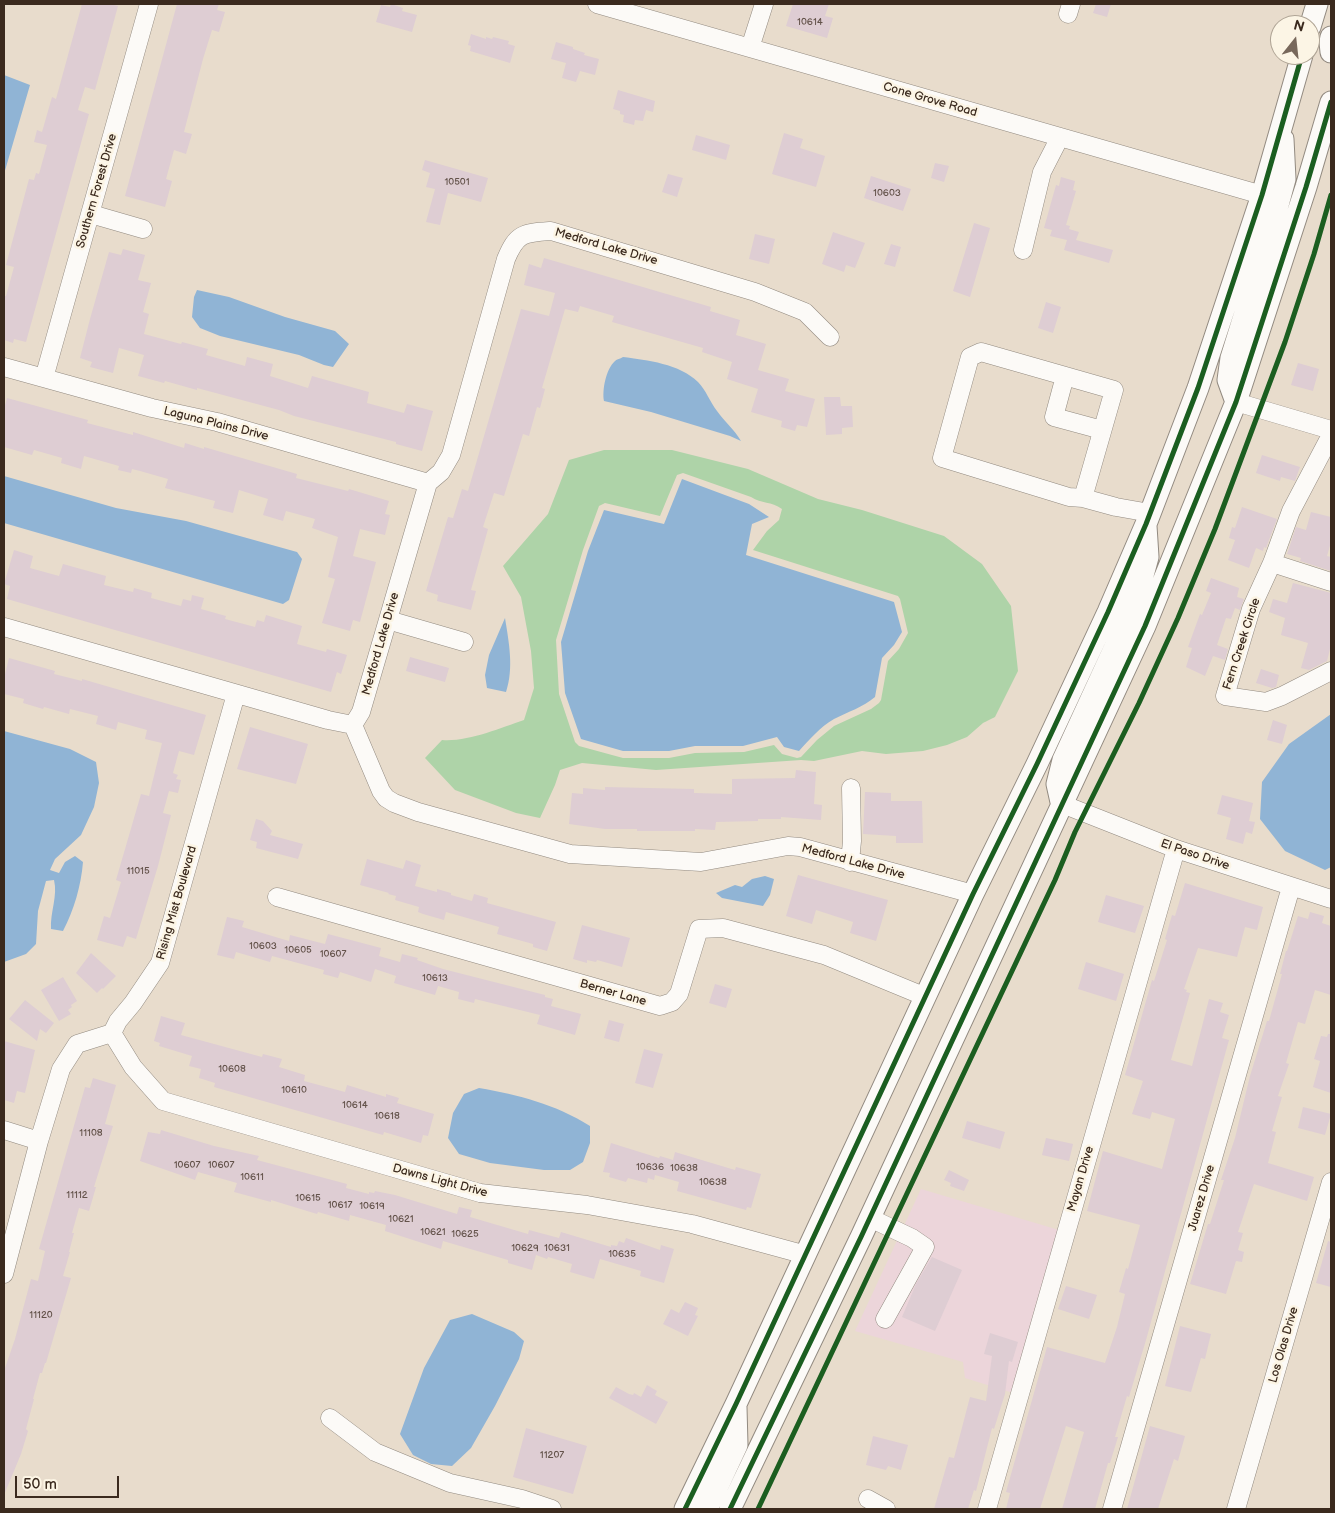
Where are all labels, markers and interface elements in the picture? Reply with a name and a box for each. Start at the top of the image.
north arrow [1270,15,1320,65]
house number: 10614 [797,16,823,28]
text: N [1292,16,1306,36]
street label: Cone Grove Road [881,80,979,120]
street label: Southern Forest Drive [74,132,120,250]
house number: 10501 [444,176,470,188]
house number: 10603 [873,187,901,199]
street label: Medford Lake Drive [553,225,659,269]
street label: Laguna Plains Drive [162,404,270,444]
street label: Medford Lake Drive [359,591,403,697]
street label: Fern Creek Circle [1220,596,1264,692]
street label: El Paso Drive [1159,836,1231,874]
street label: Medford Lake Drive [800,841,906,883]
street label: Rising Mist Boulevard [154,844,200,962]
house number: 11015 [126,865,150,877]
house number: 10603 [249,940,277,952]
house number: 10605 [284,944,312,956]
house number: 10607 [320,948,346,960]
house number: 10613 [422,972,448,984]
street label: Berner Lane [578,977,648,1009]
house number: 10608 [218,1063,246,1075]
house number: 10610 [281,1084,307,1096]
house number: 10614 [342,1099,368,1111]
house number: 10618 [374,1110,400,1122]
house number: 11108 [79,1127,103,1139]
street label: Mayan Drive [1065,1145,1097,1213]
house number: 10607 [174,1159,200,1171]
house number: 10607 [208,1159,234,1171]
street label: Dawns Light Drive [391,1161,489,1201]
house number: 10636 [636,1161,664,1173]
house number: 10638 [670,1162,698,1174]
street label: Juarez Drive [1186,1163,1218,1233]
house number: 10611 [240,1171,264,1183]
house number: 10638 [699,1176,727,1188]
house number: 11112 [66,1189,88,1201]
house number: 10615 [295,1192,321,1204]
house number: 10617 [328,1199,352,1211]
house number: 10619 [359,1200,385,1212]
house number: 10621 [388,1213,414,1225]
house number: 10621 [420,1226,446,1238]
house number: 10625 [451,1228,479,1240]
house number: 10629 [511,1242,539,1254]
house number: 10631 [544,1242,570,1254]
house number: 10635 [608,1248,636,1260]
street label: Los Olas Drive [1266,1305,1302,1385]
house number: 11120 [29,1309,53,1321]
house number: 11207 [540,1449,564,1461]
scale bar [18,1466,121,1498]
text: 50 m [23,1475,57,1494]

